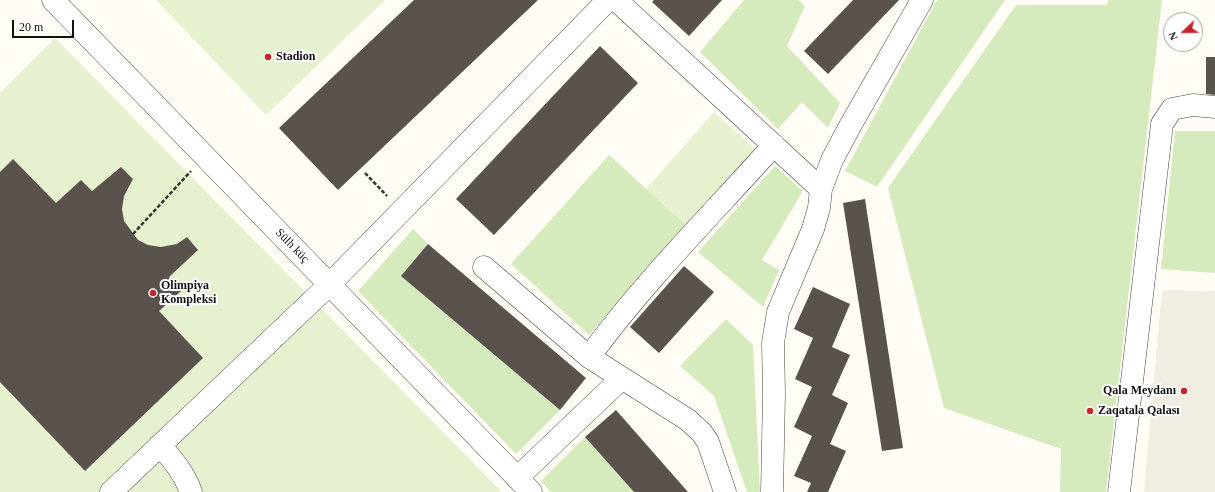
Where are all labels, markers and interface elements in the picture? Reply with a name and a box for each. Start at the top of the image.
scale bar [14,12,76,38]
north arrow [1163,12,1203,52]
text: 20 m [19,20,43,34]
text: N [1166,30,1180,42]
place label: Stadion [276,50,315,64]
marker: Stadion [263,52,273,62]
street label: Sülh küç [272,226,312,266]
place label: Olimpiya Kompleksi [161,279,216,307]
marker: Olimpiya Kompleksi [148,288,158,298]
place label: Qala Meydanı [1103,384,1176,398]
marker: Qala Meydanı [1179,386,1189,396]
place label: Zaqatala Qalası [1098,404,1180,418]
marker: Zaqatala Qalası [1085,406,1095,416]

